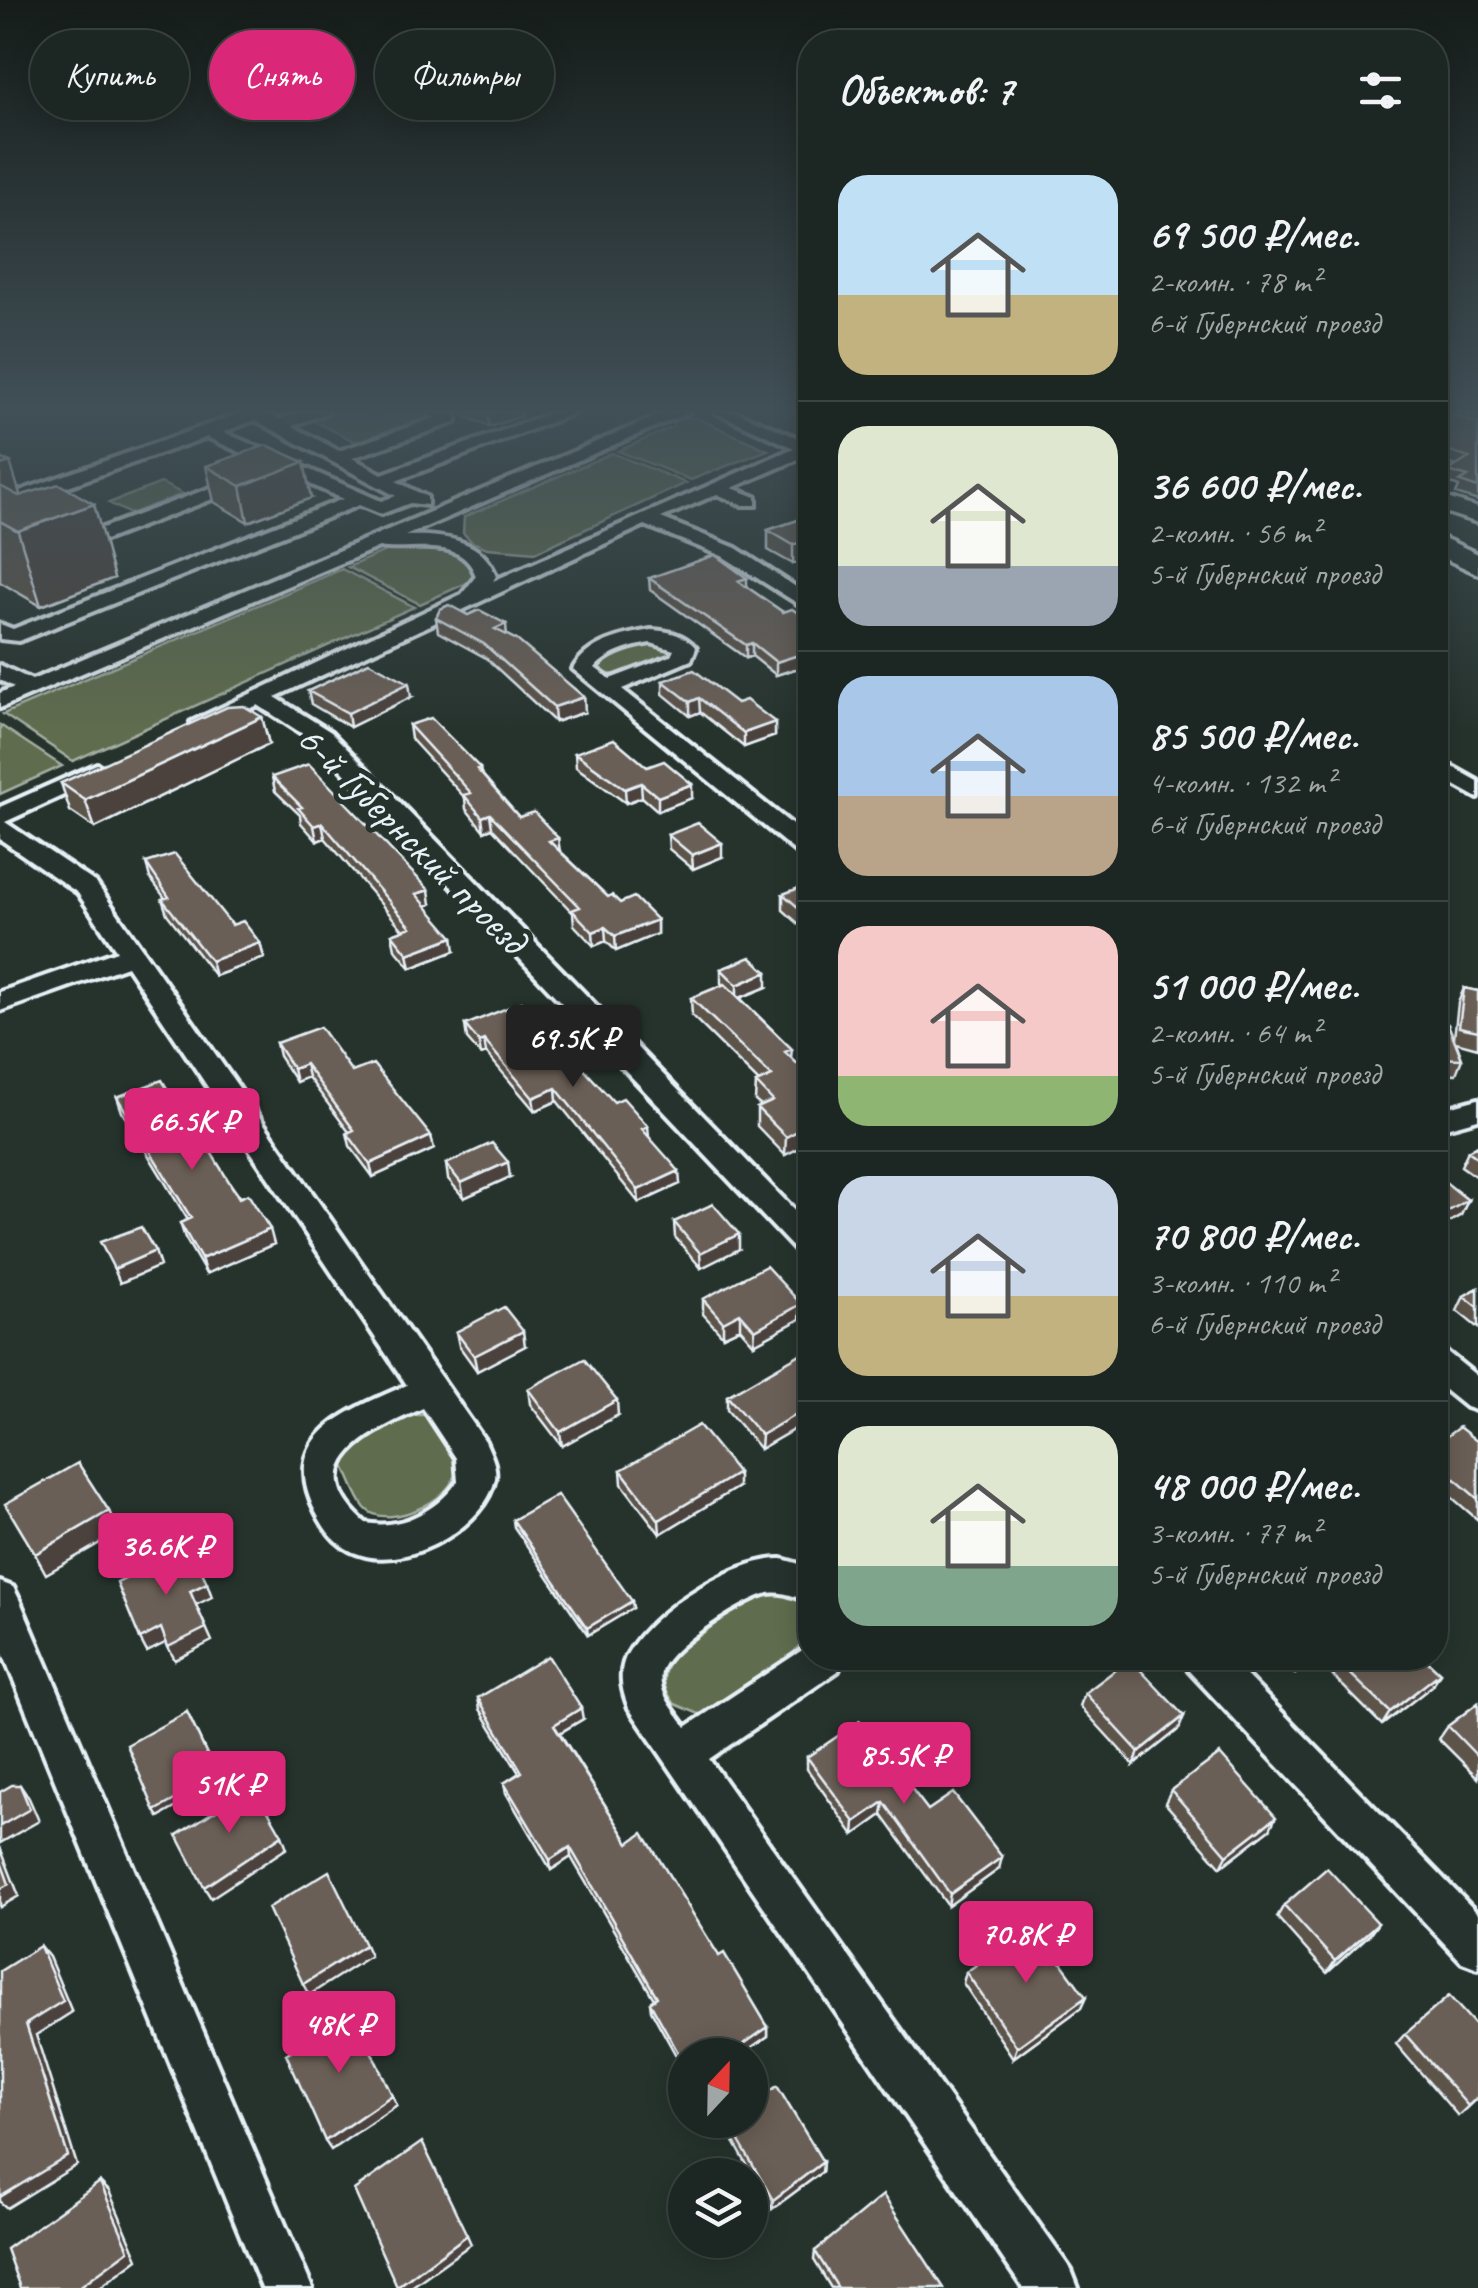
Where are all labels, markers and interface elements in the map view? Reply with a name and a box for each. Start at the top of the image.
chip: Купить [30,30,189,120]
chip: Снять [209,30,355,120]
chip: Фильтры [375,30,554,120]
icon: filters [1353,63,1408,118]
text: Объектов: 7 [838,64,1013,117]
text: 69 500 ₽/мес. [1148,208,1359,261]
icon: home [918,215,1038,335]
text: 2-комн. · 78 m² [1148,261,1320,302]
text: 6-й Губернский проезд [1148,302,1380,343]
text: 36 600 ₽/мес. [1148,459,1361,512]
icon: home [918,466,1038,586]
text: 2-комн. · 56 m² [1148,512,1320,553]
text: 5-й Губернский проезд [1148,553,1380,594]
text: 85 500 ₽/мес. [1148,709,1358,762]
street label: 6-й Губернский проезд [285,713,541,968]
icon: home [918,716,1038,836]
text: 4-комн. · 132 m² [1148,762,1335,803]
text: 6-й Губернский проезд [1148,803,1380,844]
text: 51 000 ₽/мес. [1148,959,1359,1012]
icon: home [918,966,1038,1086]
pin: 69.5K ₽ [481,1005,665,1090]
text: 2-комн. · 64 m² [1148,1012,1320,1053]
text: 69.5K ₽ [528,1017,618,1058]
text: 5-й Губернский проезд [1148,1053,1380,1094]
pin: 66.5K ₽ [100,1088,284,1173]
text: 66.5K ₽ [147,1100,237,1141]
text: 70 800 ₽/мес. [1148,1209,1359,1262]
icon: home [918,1216,1038,1336]
text: 3-комн. · 110 m² [1148,1262,1335,1303]
text: 6-й Губернский проезд [1148,1303,1380,1344]
text: 48 000 ₽/мес. [1148,1459,1359,1512]
icon: home [918,1466,1038,1586]
text: 3-комн. · 77 m² [1148,1512,1320,1553]
pin: 36.6K ₽ [74,1513,258,1598]
text: 36.6K ₽ [120,1525,212,1566]
text: 5-й Губернский проезд [1148,1553,1380,1594]
pin: 85.5K ₽ [812,1722,996,1807]
text: 85.5K ₽ [859,1734,949,1775]
pin: 51K ₽ [159,1751,299,1836]
text: 51K ₽ [195,1763,263,1804]
pin: 70.8K ₽ [934,1901,1118,1986]
text: 70.8K ₽ [981,1913,1071,1954]
pin: 48K ₽ [269,1991,409,2076]
text: 48K ₽ [304,2003,374,2044]
north arrow [668,2038,768,2138]
map controls [668,2038,768,2258]
button: layers [668,2158,768,2258]

